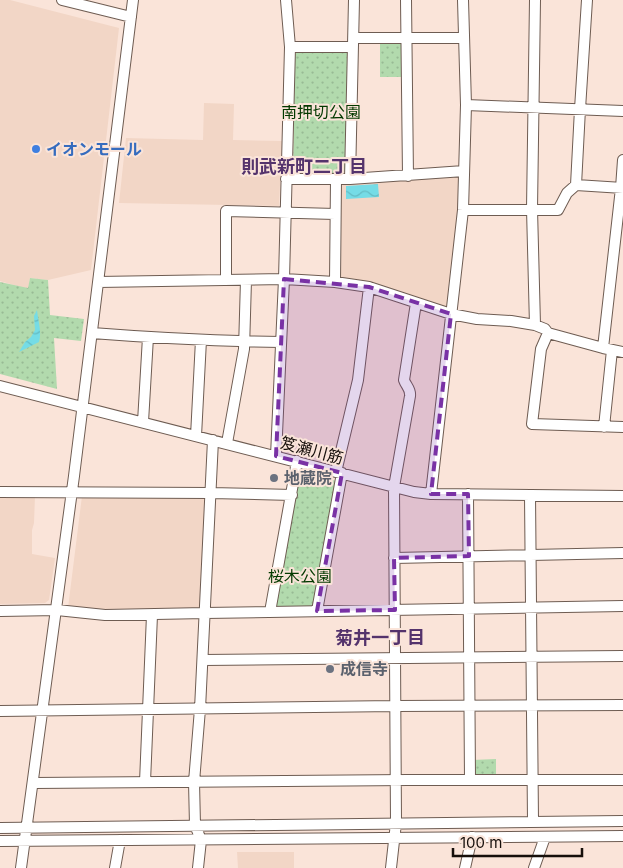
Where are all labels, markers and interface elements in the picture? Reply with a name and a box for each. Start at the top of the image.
park label: 南押切公園 [281,102,361,122]
place label: イオンモール [46,139,142,159]
marker: イオンモール [30,143,42,155]
district label: 則武新町二丁目 [241,156,367,177]
street label: 笈瀬川筋 [278,432,346,468]
place label: 地蔵院 [284,468,332,488]
marker: 地蔵院 [268,472,280,484]
park label: 桜木公園 [268,566,332,586]
district label: 菊井一丁目 [335,627,425,648]
place label: 成信寺 [340,659,388,679]
marker: 成信寺 [324,663,336,675]
scale bar [453,826,582,858]
text: 100 m [460,833,502,852]

